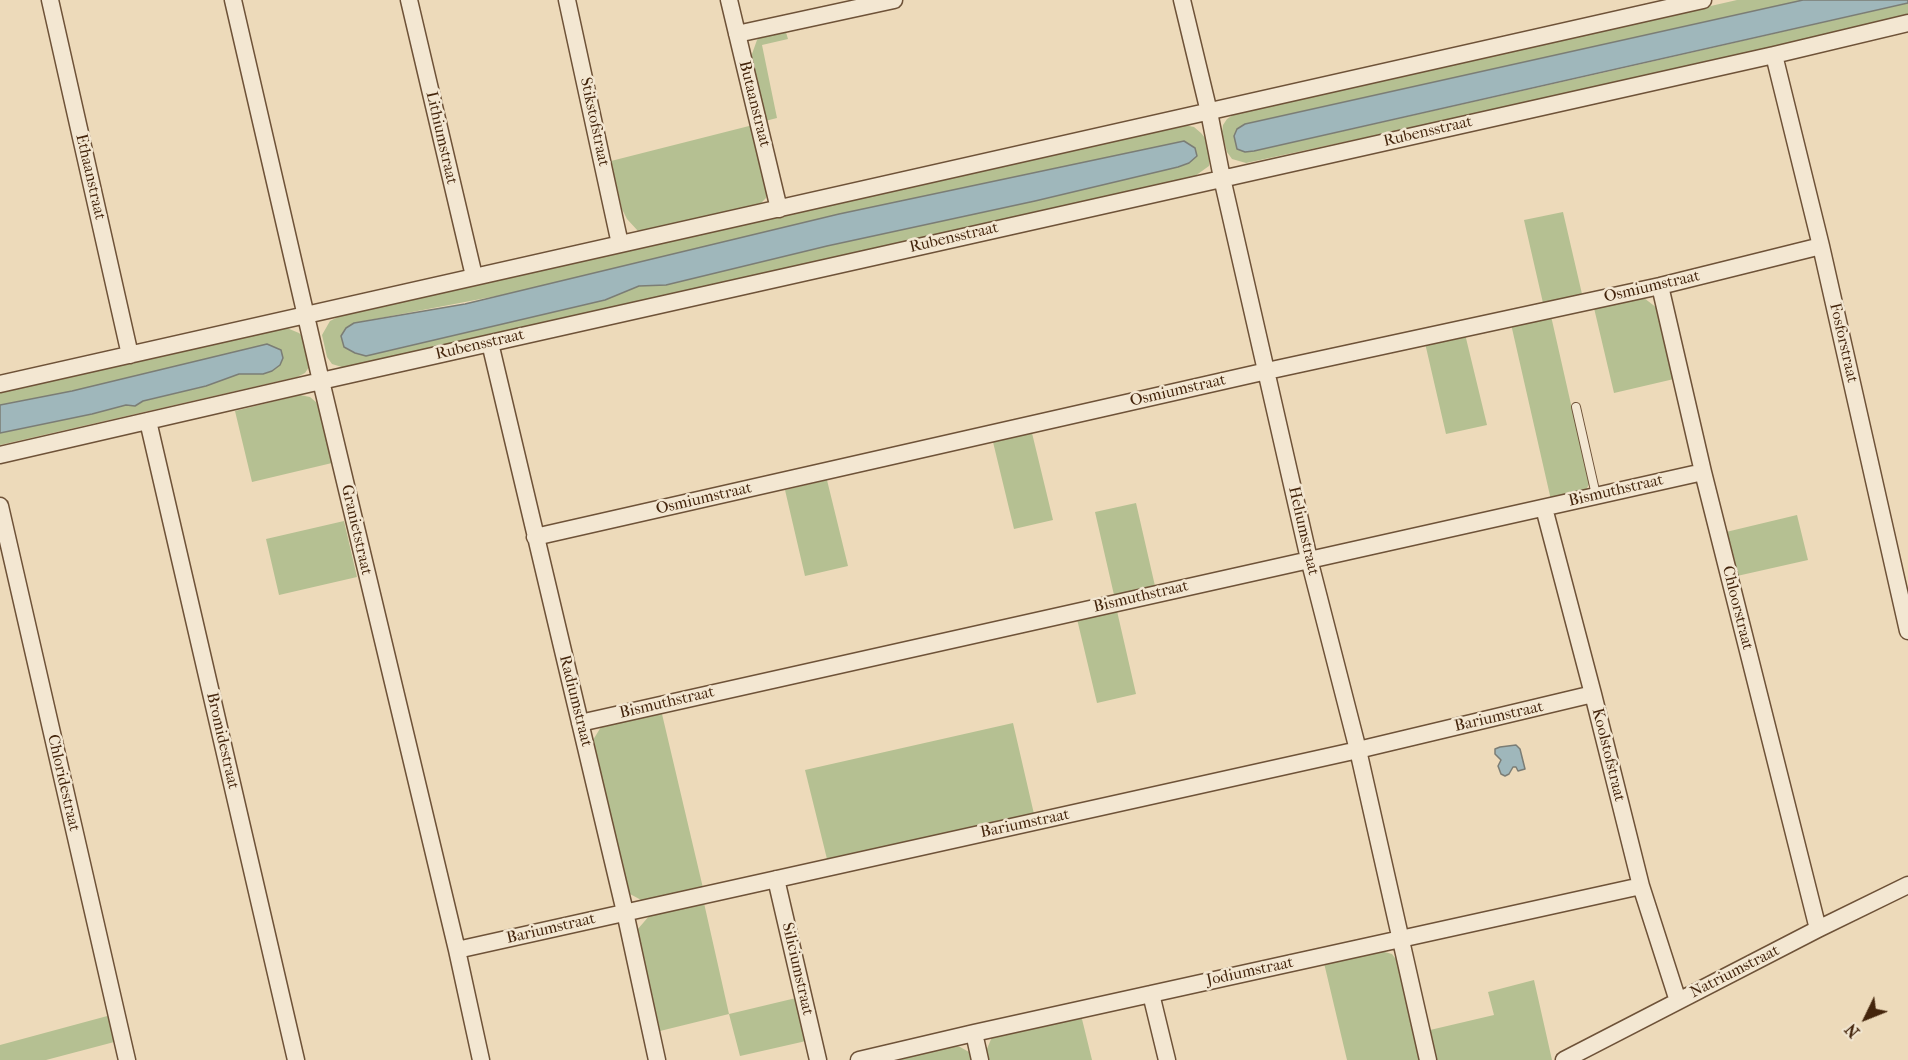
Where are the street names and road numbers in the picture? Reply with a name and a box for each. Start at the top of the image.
street label: Butaanstraat [734,59,774,149]
street label: Stikstofstraat [575,76,613,168]
street label: Lithiumstraat [421,90,461,186]
street label: Rubensstraat [1382,112,1474,152]
street label: Ethaanstraat [71,132,109,222]
street label: Rubensstraat [908,218,1000,258]
street label: Osmiumstraat [1602,267,1702,307]
street label: Fosforstraat [1825,301,1861,385]
street label: Rubensstraat [434,325,526,365]
street label: Osmiumstraat [1128,371,1228,411]
street label: Bismuthstraat [1567,471,1665,511]
street label: Osmiumstraat [654,479,754,519]
street label: Granietstraat [336,483,376,577]
street label: Heliumstraat [1283,485,1323,577]
street label: Chloorstraat [1717,564,1757,652]
street label: Bismuthstraat [1092,577,1190,617]
street label: Radiumstraat [554,653,596,749]
street label: Bismuthstraat [618,683,716,723]
street label: Bromidestraat [202,691,242,791]
street label: Bariumstraat [1453,697,1545,737]
street label: Koolstofstraat [1587,706,1629,804]
street label: Chloridestraat [43,733,83,833]
street label: Bariumstraat [979,805,1071,843]
street label: Bariumstraat [505,909,597,949]
street label: Siliciumstraat [777,921,817,1017]
street label: Natriumstraat [1687,941,1783,1003]
street label: Jodiumstraat [1205,953,1295,991]

